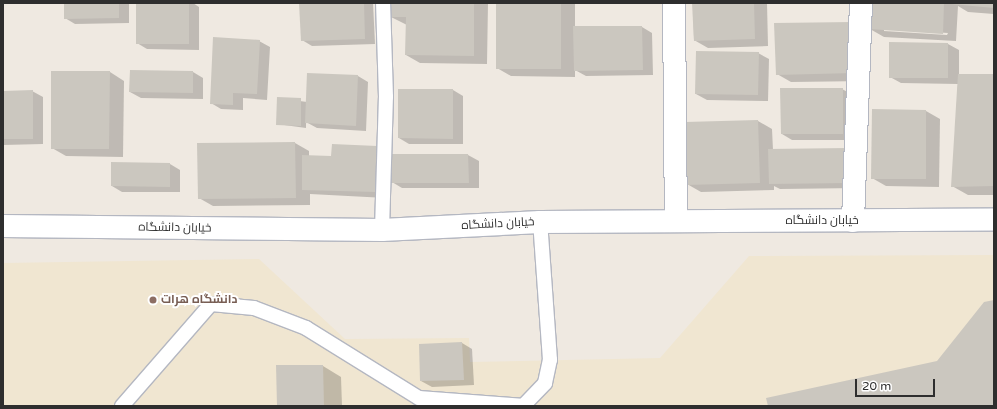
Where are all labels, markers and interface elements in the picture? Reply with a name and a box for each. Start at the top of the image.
street label: خیابان دانشگاه [785,214,859,228]
street label: خیابان دانشگاه [461,215,535,233]
street label: خیابان دانشگاه [138,220,212,236]
place label: دانشگاه هرات [161,293,237,307]
marker: دانشگاه هرات [148,295,158,305]
scale bar [857,371,937,397]
text: 20 m [862,379,891,393]

